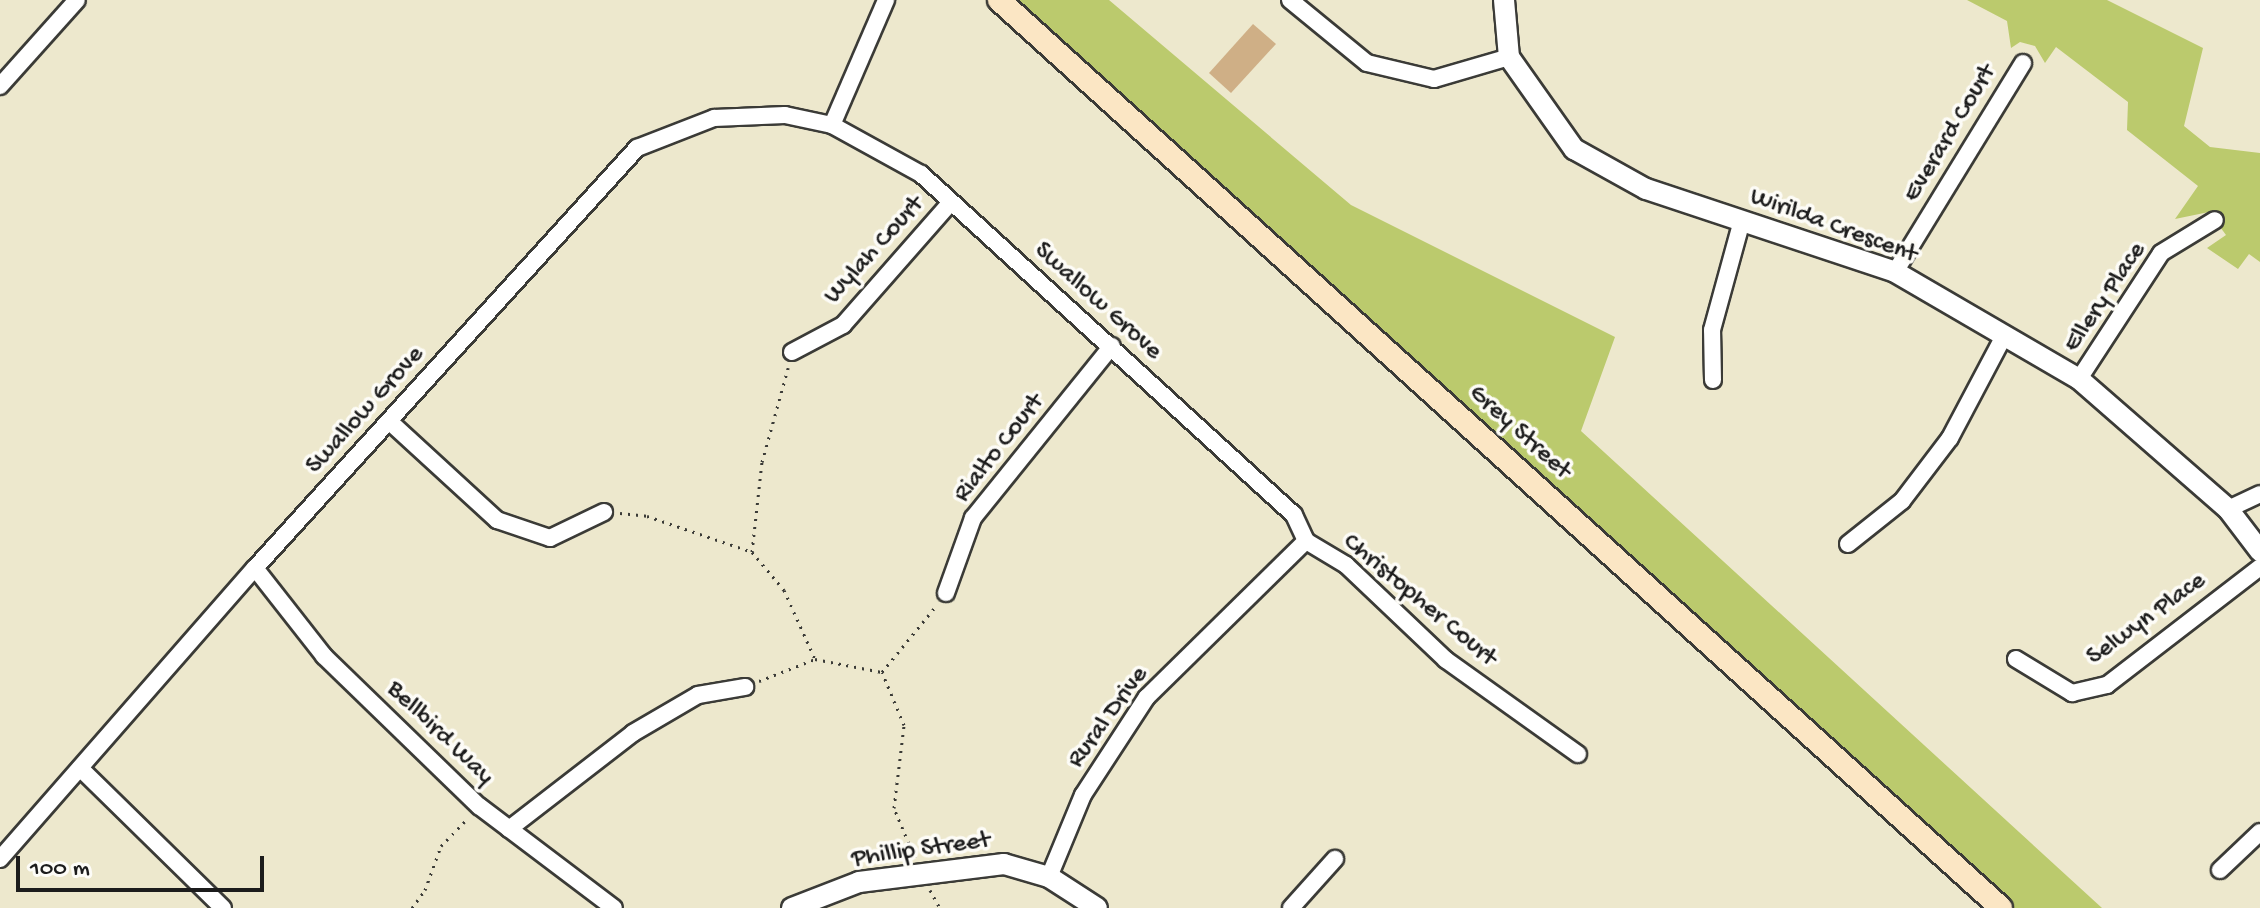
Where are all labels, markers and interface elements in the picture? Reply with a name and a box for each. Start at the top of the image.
street label: Everard Court [1898,60,2004,208]
street label: Wirilda Crescent [1745,182,1921,272]
street label: Wylah Court [818,190,932,312]
street label: Swallow Grove [1026,236,1168,368]
street label: Ellery Place [2058,237,2154,359]
street label: Swallow Grove [300,340,432,482]
street label: Grey Street [1461,379,1577,487]
street label: Rialto Court [948,388,1052,510]
street label: Christopher Court [1336,527,1502,675]
street label: Selwyn Place [2081,566,2213,674]
street label: Rural Drive [1062,661,1156,775]
street label: Bellbird Way [379,675,499,793]
street label: Phillip Street [850,826,992,876]
scale bar [20,840,268,890]
text: 100 m [30,855,90,884]

